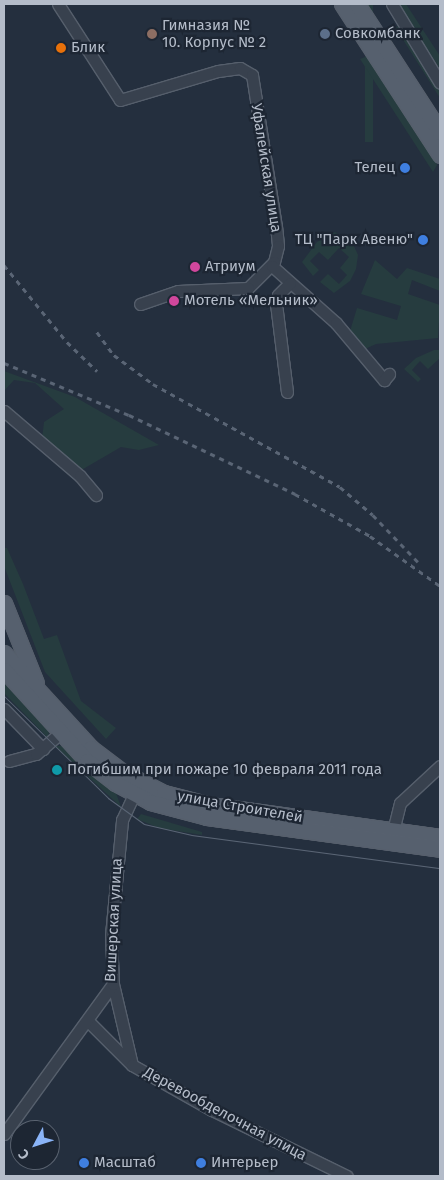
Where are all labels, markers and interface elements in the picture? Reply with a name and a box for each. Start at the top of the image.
place label: Гимназия № 10. Корпус № 2 [162,16,266,51]
place label: Совкомбанк [335,25,420,43]
marker: Гимназия № 10. Корпус № 2 [146,28,158,40]
marker: Совкомбанк [319,28,331,40]
place label: Блик [71,39,105,57]
marker: Блик [55,42,67,54]
street label: Уфалейская улица [247,102,285,234]
place label: Телец [354,159,395,177]
marker: Телец [399,162,411,174]
place label: ТЦ "Парк Авеню" [295,231,413,249]
marker: ТЦ "Парк Авеню" [417,234,429,246]
place label: Атриум [205,258,256,276]
marker: Атриум [189,261,201,273]
place label: Мотель «Мельник» [184,292,318,310]
marker: Мотель «Мельник» [168,295,180,307]
place label: Погибшим при пожаре 10 февраля 2011 года [67,761,382,779]
marker: Погибшим при пожаре 10 февраля 2011 года [51,764,63,776]
street label: улица Строителей [176,787,304,827]
street label: Вишерская улица [102,858,126,982]
street label: Деревообделочная улица [140,1063,310,1165]
north arrow [10,1120,60,1170]
text: С [15,1146,33,1163]
place label: Масштаб [94,1154,156,1172]
place label: Интерьер [211,1154,278,1172]
marker: Масштаб [78,1157,90,1169]
marker: Интерьер [195,1157,207,1169]

